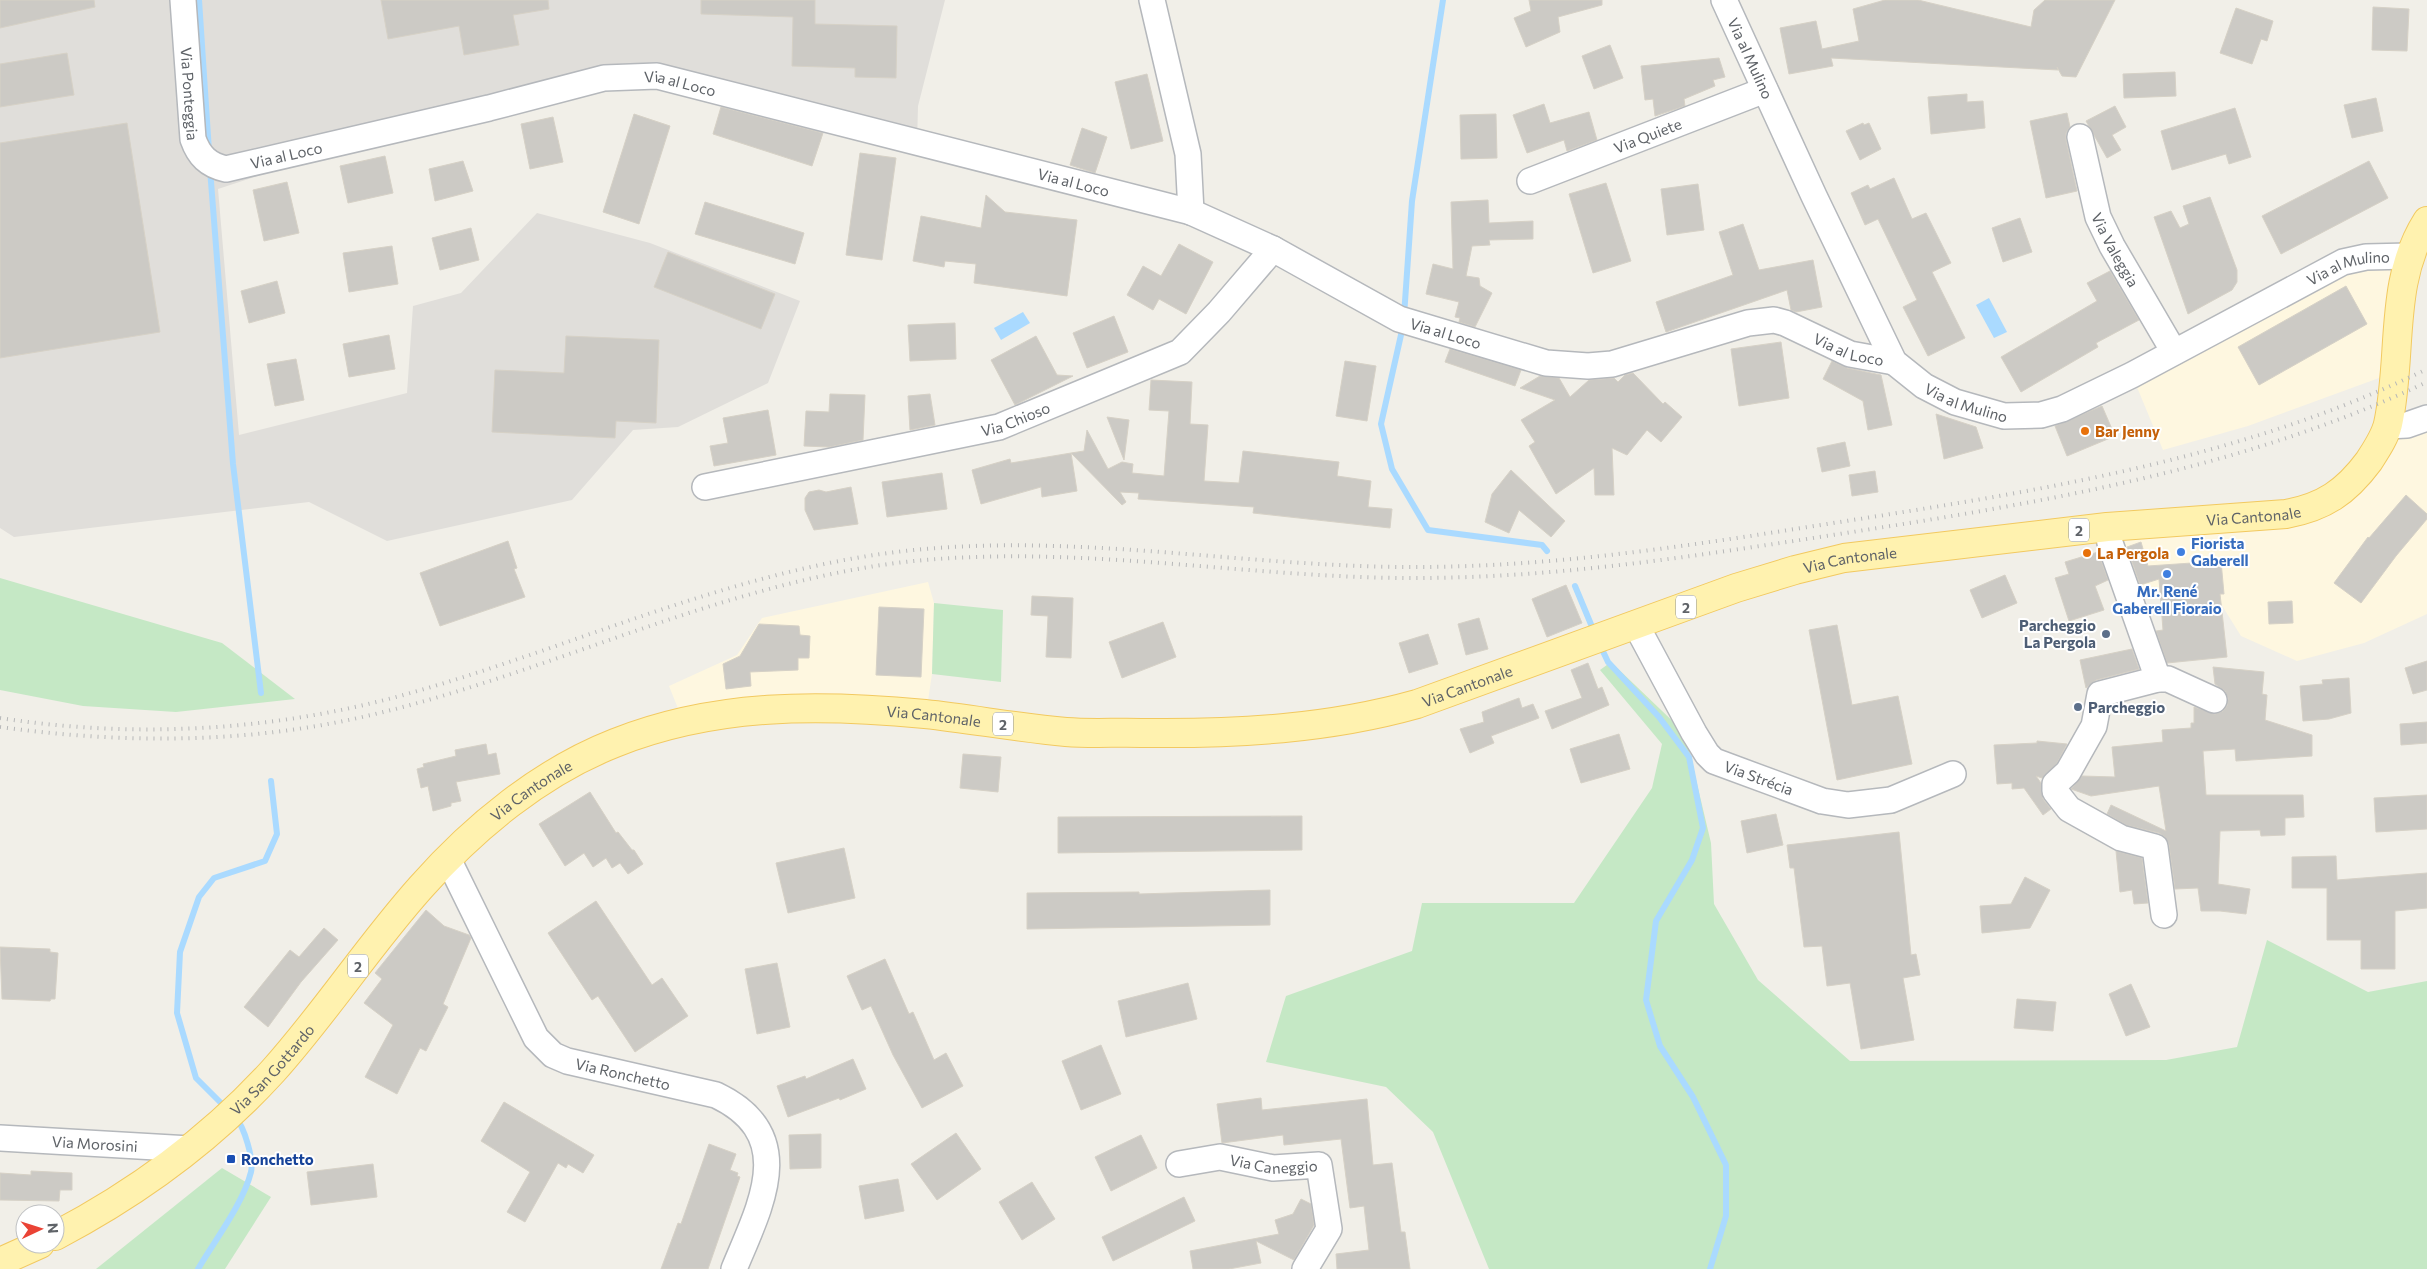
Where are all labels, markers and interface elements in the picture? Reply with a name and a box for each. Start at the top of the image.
street label: Via al Mulino [1724,15,1777,102]
street label: Via Ponteggia [177,46,202,141]
street label: Via al Loco [644,67,718,100]
street label: Via Quiete [1611,114,1684,157]
street label: Via al Loco [248,138,324,172]
street label: Via al Loco [1036,164,1111,200]
street label: Via Valeggia [2088,209,2143,290]
street label: Via al Mulino [2304,247,2390,289]
street label: Via al Loco [1408,314,1483,352]
street label: Via al Loco [1811,329,1885,369]
street label: Via al Mulino [1922,379,2010,426]
street label: Via Chioso [979,398,1052,439]
place label: Bar Jenny [2095,422,2161,440]
marker: Bar Jenny [2079,425,2091,437]
street label: Via Cantonale [2205,502,2303,529]
road number: 2 [2069,518,2089,542]
place label: Fiorista Gaberell [2191,534,2249,569]
street label: Via Cantonale [1801,543,1898,577]
place label: La Pergola [2097,544,2169,562]
marker: Fiorista Gaberell [2175,546,2187,558]
marker: La Pergola [2081,547,2093,559]
marker: Mr. René Gaberell Fioraio [2161,568,2173,580]
place label: Mr. René Gaberell Fioraio [2112,582,2222,617]
road number: 2 [1676,596,1696,618]
place label: Parcheggio La Pergola [2019,616,2096,651]
marker: Parcheggio La Pergola [2100,628,2112,640]
street label: Via Cantonale [1419,661,1515,710]
place label: Parcheggio [2088,698,2165,716]
marker: Parcheggio [2072,701,2084,713]
street label: Via Cantonale [886,702,982,730]
road number: 2 [993,712,1013,736]
street label: Via Cantonale [487,756,575,825]
street label: Via Strécia [1722,757,1796,799]
road number: 2 [348,954,368,978]
street label: Via San Gottardo [226,1021,318,1119]
street label: Via Ronchetto [574,1054,672,1093]
street label: Via Morosini [51,1132,138,1155]
place label: Ronchetto [241,1150,314,1168]
street label: Via Caneggio [1228,1150,1318,1177]
marker: Ronchetto [225,1153,237,1165]
north arrow [15,1204,65,1254]
text: N [45,1222,62,1234]

